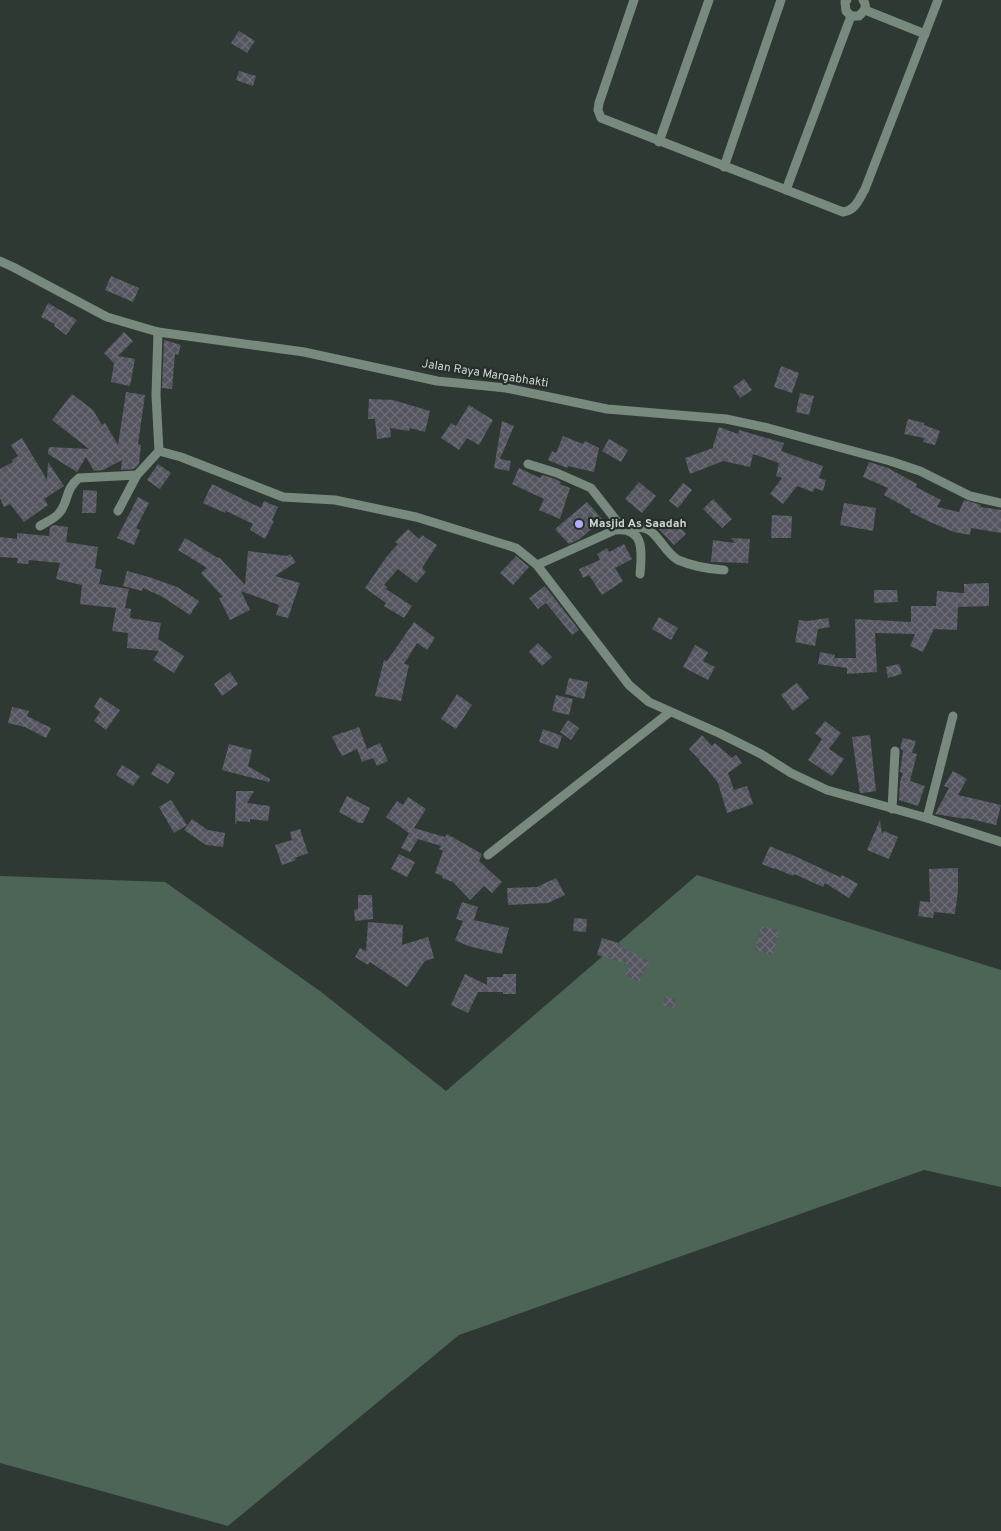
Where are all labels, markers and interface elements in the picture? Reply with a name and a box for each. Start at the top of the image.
street label: Jalan Raya Margabhakti [420,356,550,392]
place label: Masjid As Saadah [589,516,687,532]
marker: Masjid As Saadah [573,518,585,530]

